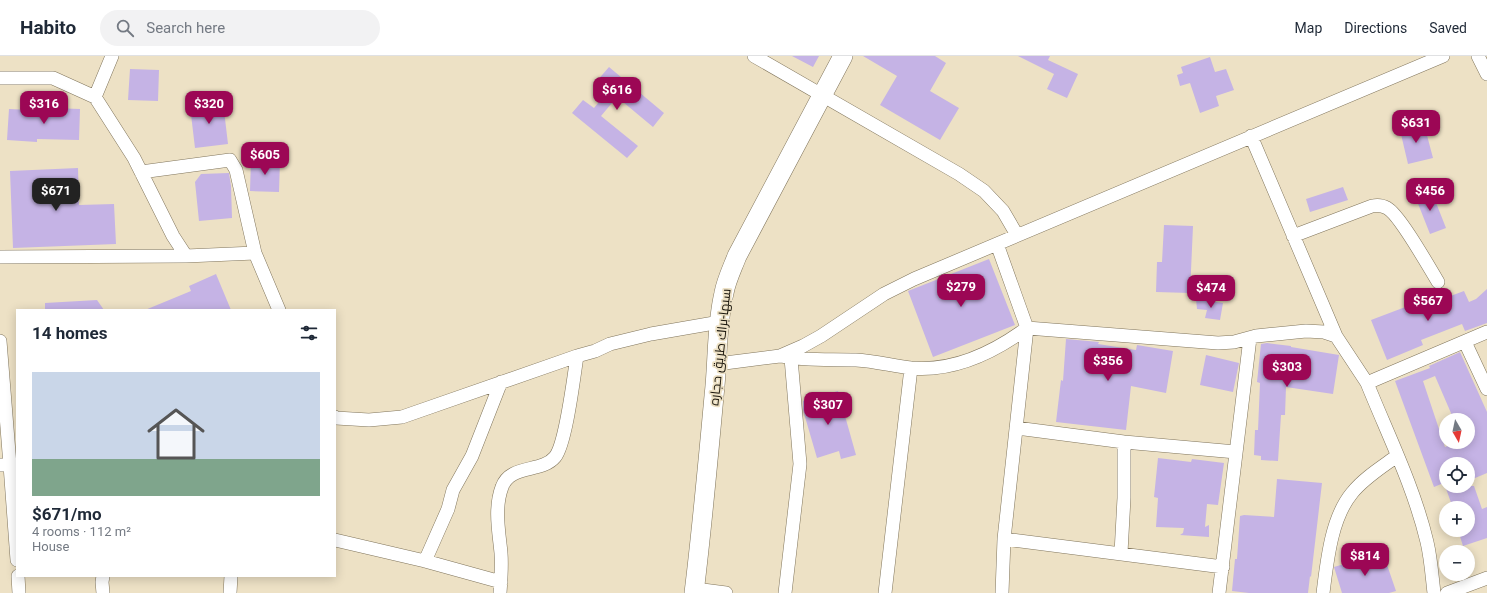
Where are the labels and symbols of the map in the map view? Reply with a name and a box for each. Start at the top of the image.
pin: $616 [593,77,641,111]
pin: $316 [20,91,68,125]
pin: $320 [185,91,233,125]
pin: $631 [1392,110,1440,144]
pin: $605 [241,142,289,176]
pin: $671 [32,178,80,212]
pin: $456 [1406,178,1454,212]
pin: $279 [937,274,985,308]
pin: $474 [1187,275,1235,309]
street label: سبها-براك طريق حجاره [706,288,734,406]
pin: $567 [1404,288,1452,322]
pin: $356 [1084,348,1132,382]
pin: $303 [1263,354,1311,388]
pin: $307 [804,392,852,426]
north arrow [1439,413,1475,449]
pin: $814 [1341,543,1389,577]

